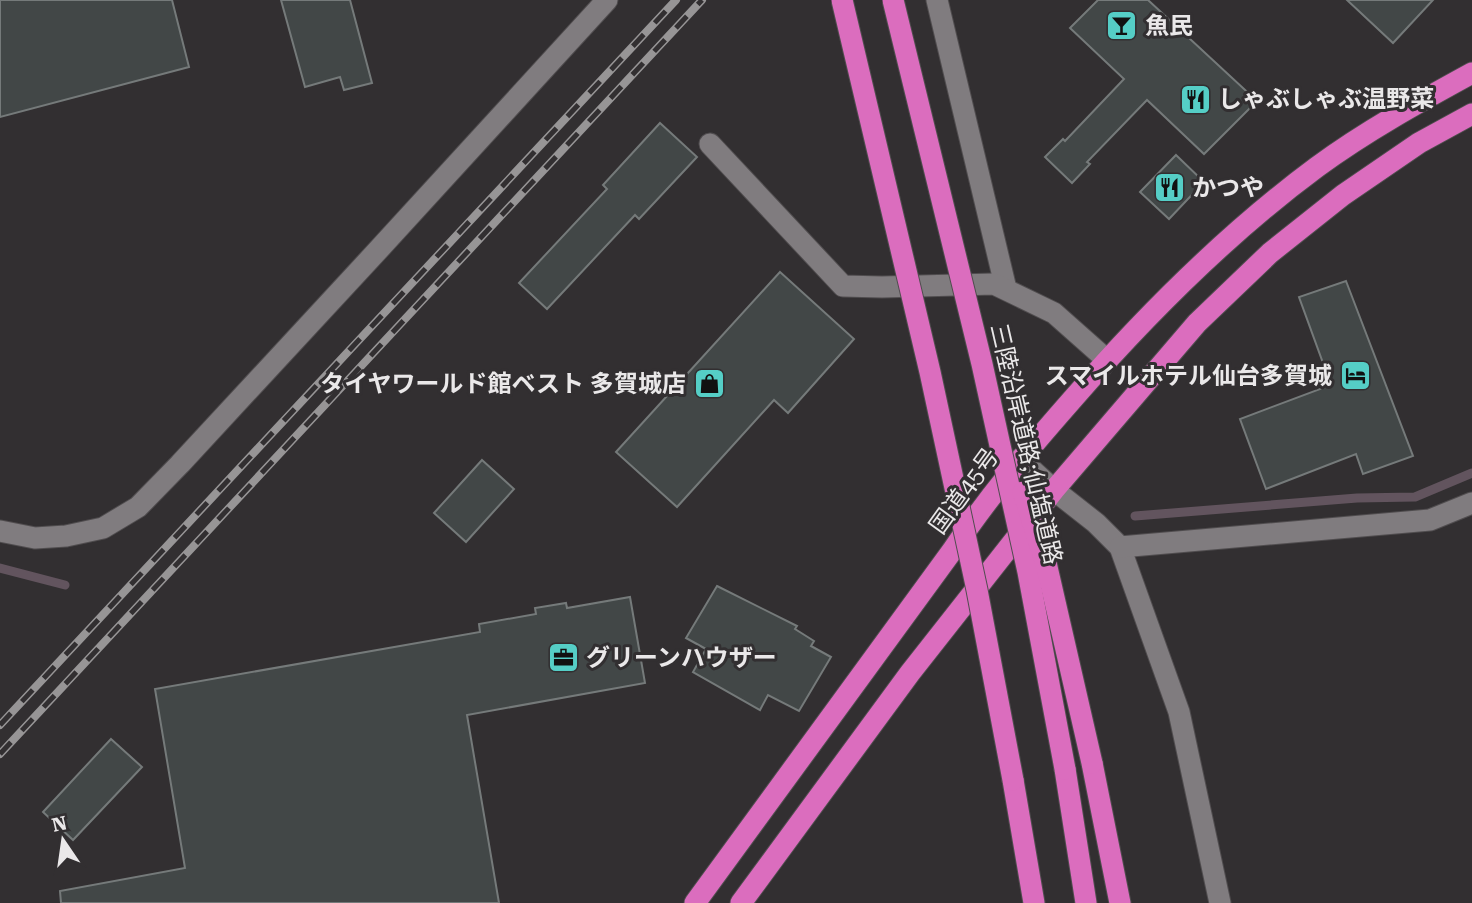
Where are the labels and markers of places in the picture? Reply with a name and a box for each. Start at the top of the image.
bar icon: 魚民 [1105,9,1139,43]
place label: 魚民 [1145,12,1193,40]
restaurant icon: しゃぶしゃぶ温野菜 [1178,82,1212,116]
place label: しゃぶしゃぶ温野菜 [1218,85,1434,113]
restaurant icon: かつや [1152,171,1186,205]
place label: かつや [1192,174,1264,202]
hotel icon: スマイルホテル仙台多賀城 [1338,359,1372,393]
place label: スマイルホテル仙台多賀城 [1045,362,1332,390]
shop icon: タイヤワールド館ベスト 多賀城店 [692,367,726,401]
place label: タイヤワールド館ベスト 多賀城店 [320,370,686,398]
office icon: グリーンハウザー [546,641,580,675]
place label: グリーンハウザー [586,644,777,672]

